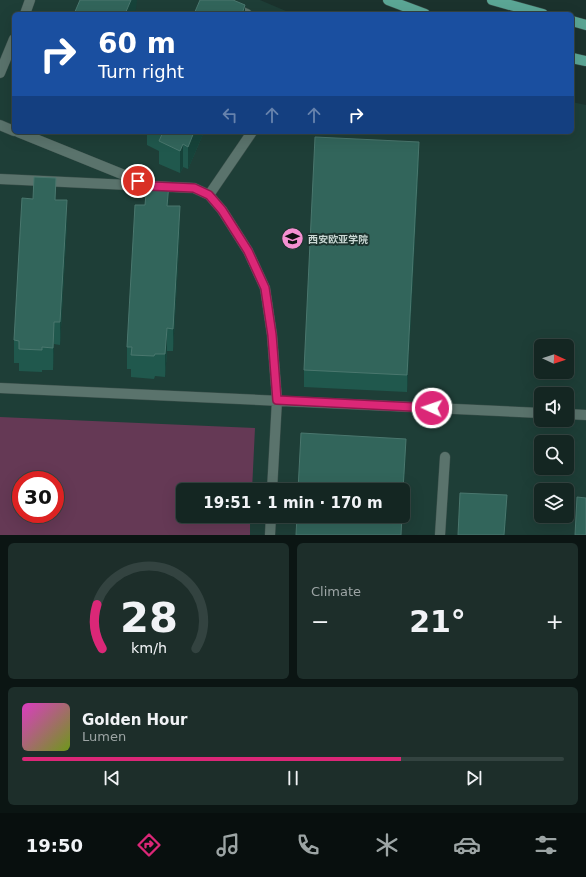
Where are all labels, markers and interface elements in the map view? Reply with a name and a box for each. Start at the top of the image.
text: 60 m [98,27,176,60]
icon: right [32,28,84,80]
text: Turn right [98,61,184,82]
icon: left [219,104,241,126]
icon: ahead [261,104,283,126]
icon: ahead [303,104,325,126]
icon: right [345,104,367,126]
pin [121,164,155,198]
icon: arrive [127,170,149,192]
school or university icon: 西安欧亚学院 [280,226,306,252]
place label: 西安欧亚学院 [308,234,368,245]
north arrow [534,339,574,379]
map controls [534,339,574,523]
position arrow [411,387,453,429]
button: sound [534,387,574,427]
button: search [534,435,574,475]
speed limit sign: 30 [12,471,64,523]
button: layers [534,483,574,523]
text: 19:51 · 1 min · 170 m [203,494,383,512]
text: Climate [311,584,361,599]
text: 28 [120,593,177,642]
text: 21° [409,604,466,639]
text: − [311,609,329,634]
text: + [546,609,564,634]
text: km/h [130,640,167,656]
text: Golden Hour [82,711,188,729]
text: Lumen [82,729,126,744]
icon: previous [101,767,123,789]
icon: pause [282,767,304,789]
icon: next [463,767,485,789]
icon: directions [135,831,163,859]
icon: music [214,831,242,859]
icon: phone [294,831,322,859]
icon: climate [373,831,401,859]
icon: car [453,831,481,859]
icon: filters [532,831,560,859]
text: 19:50 [26,835,83,856]

